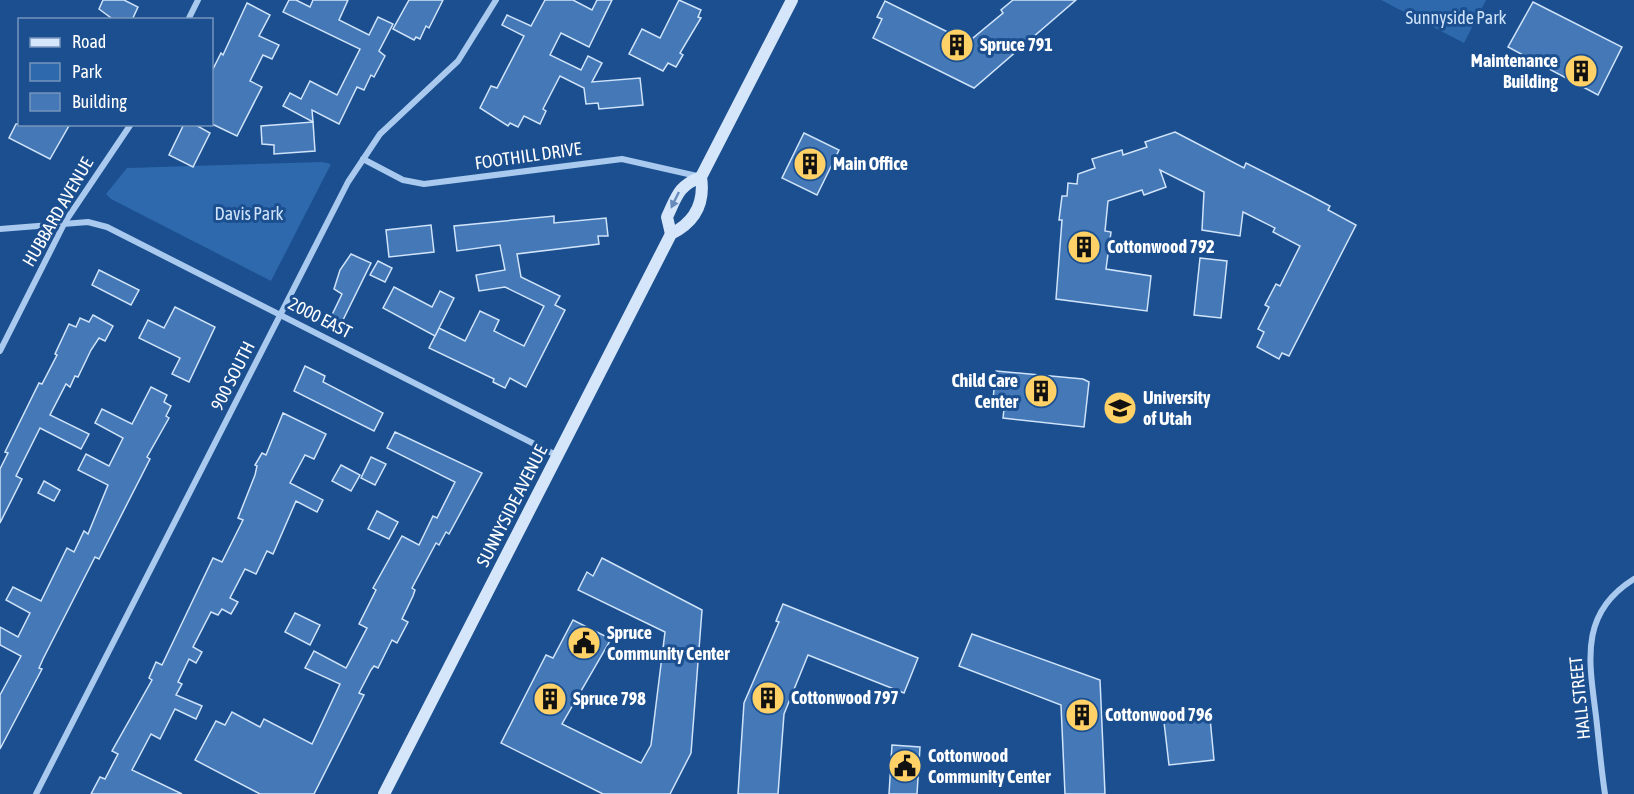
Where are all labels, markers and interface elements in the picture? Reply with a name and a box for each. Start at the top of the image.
park label: Sunnyside Park [1406,7,1507,28]
legend [18,18,213,126]
building icon: Spruce 791 [939,27,975,63]
text: Road [72,31,106,52]
place label: Spruce 791 [980,34,1053,55]
place label: Maintenance Building [1471,50,1558,92]
building icon: Maintenance Building [1563,53,1599,89]
text: Park [72,61,102,82]
text: Building [72,91,127,112]
street label: FOOTHILL DRIVE [473,138,583,173]
building icon: Main Office [792,146,828,182]
street label: HUBBARD AVENUE [18,153,97,270]
place label: Main Office [833,153,908,174]
one-way arrow [670,192,680,209]
park label: Davis Park [215,203,284,224]
building icon: Cottonwood 792 [1066,229,1102,265]
place label: Cottonwood 792 [1107,236,1215,257]
street label: 2000 EAST [285,293,355,342]
street label: 900 SOUTH [206,338,259,414]
place label: Child Care Center [951,370,1019,412]
building icon: Child Care Center [1023,373,1059,409]
place label: University of Utah [1143,387,1211,429]
school or university icon: University of Utah [1102,390,1138,426]
street label: SUNNYSIDE AVENUE [472,441,551,570]
place label: Spruce Community Center [607,622,730,664]
public building icon: Spruce Community Center [566,625,602,661]
street label: HALL STREET [1565,655,1594,741]
building icon: Cottonwood 797 [750,680,786,716]
building icon: Spruce 798 [532,681,568,717]
place label: Cottonwood 797 [791,687,899,708]
place label: Spruce 798 [573,688,646,709]
building icon: Cottonwood 796 [1064,697,1100,733]
place label: Cottonwood 796 [1105,704,1213,725]
place label: Cottonwood Community Center [928,745,1051,787]
public building icon: Cottonwood Community Center [887,748,923,784]

